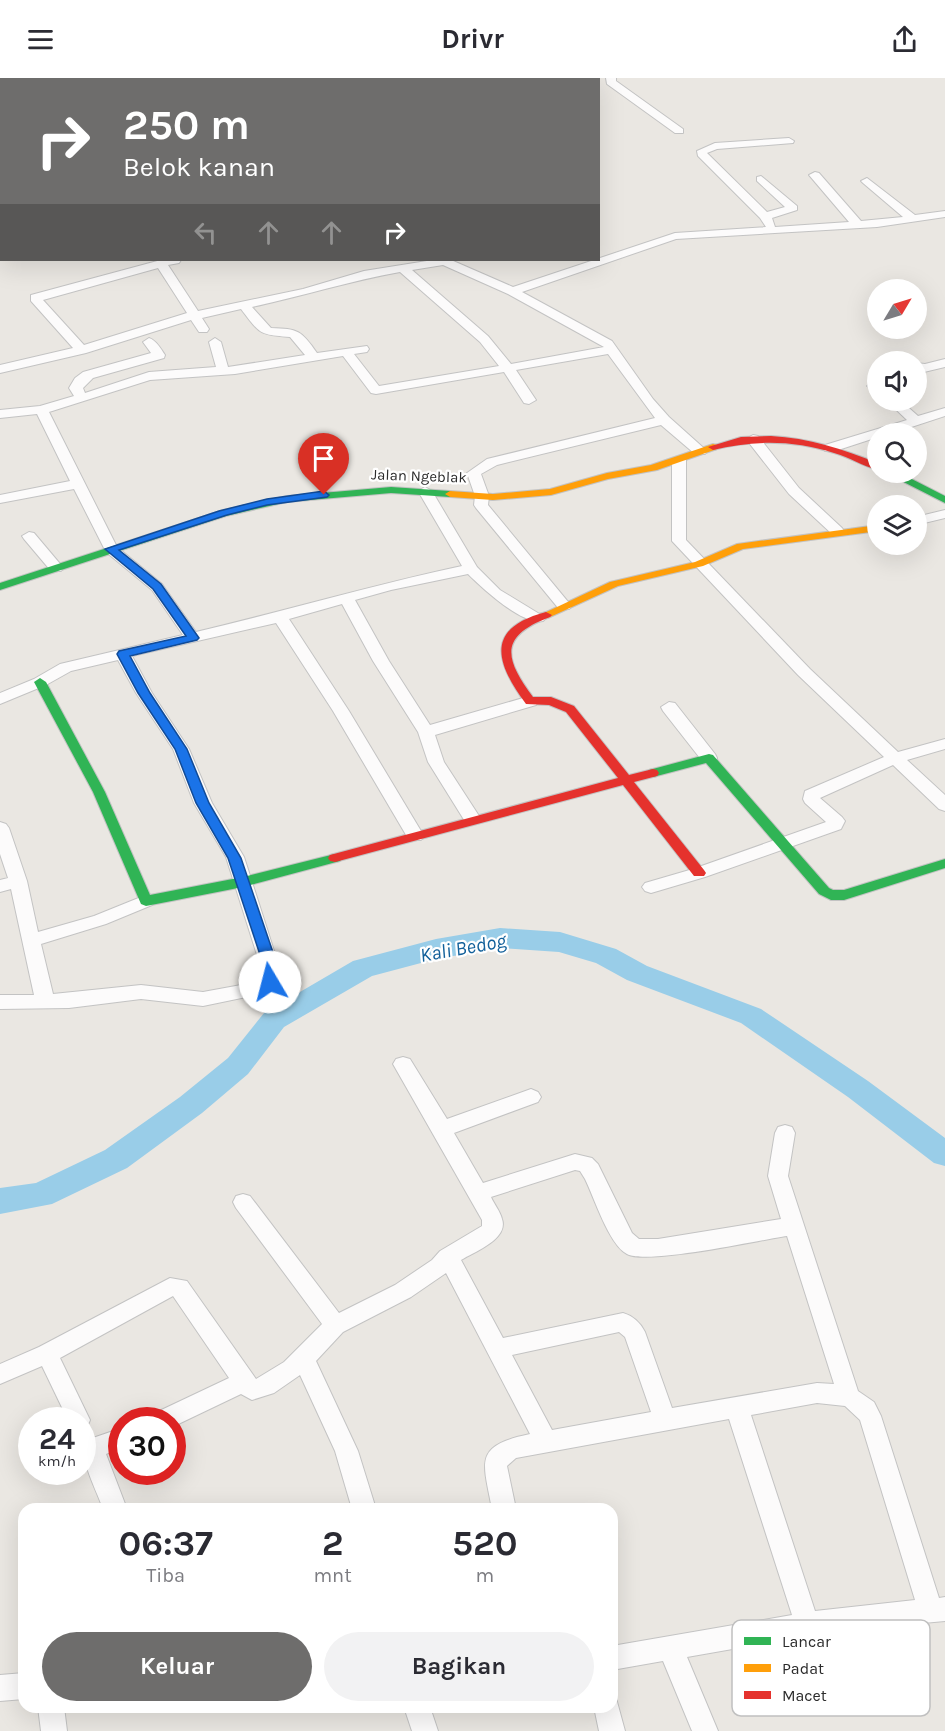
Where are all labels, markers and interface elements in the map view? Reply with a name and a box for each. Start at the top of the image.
icon: menu [24,23,57,56]
text: Drivr [441,23,504,55]
icon: share [888,23,921,56]
text: 250 m [123,100,250,150]
icon: right [24,102,102,180]
text: Belok kanan [123,151,275,183]
icon: left [189,216,222,249]
icon: ahead [252,216,285,249]
icon: ahead [315,216,348,249]
icon: right [378,216,411,249]
north arrow [867,279,927,339]
map controls [867,279,927,555]
button: sound [867,351,927,411]
button: search [867,423,927,483]
pin [298,433,349,495]
icon: arrive [307,442,340,475]
street label: Jalan Ngeblak [371,465,467,487]
button: layers [867,495,927,555]
water label: Kali Bedog [418,929,509,967]
position arrow [238,950,302,1014]
speed limit sign: 30 [108,1407,186,1485]
text: 24 [39,1421,75,1457]
text: km/h [38,1452,76,1470]
text: 06:37 [118,1522,213,1564]
text: 2 [322,1522,343,1564]
text: 520 [452,1522,518,1564]
text: Tiba [146,1564,185,1587]
text: mnt [313,1564,352,1587]
text: m [475,1564,494,1587]
legend [732,1620,930,1716]
button: Keluar [42,1632,312,1701]
button: Bagikan [324,1632,594,1701]
text: Lancar [782,1632,831,1651]
text: Padat [782,1659,824,1678]
text: Macet [782,1686,827,1705]

